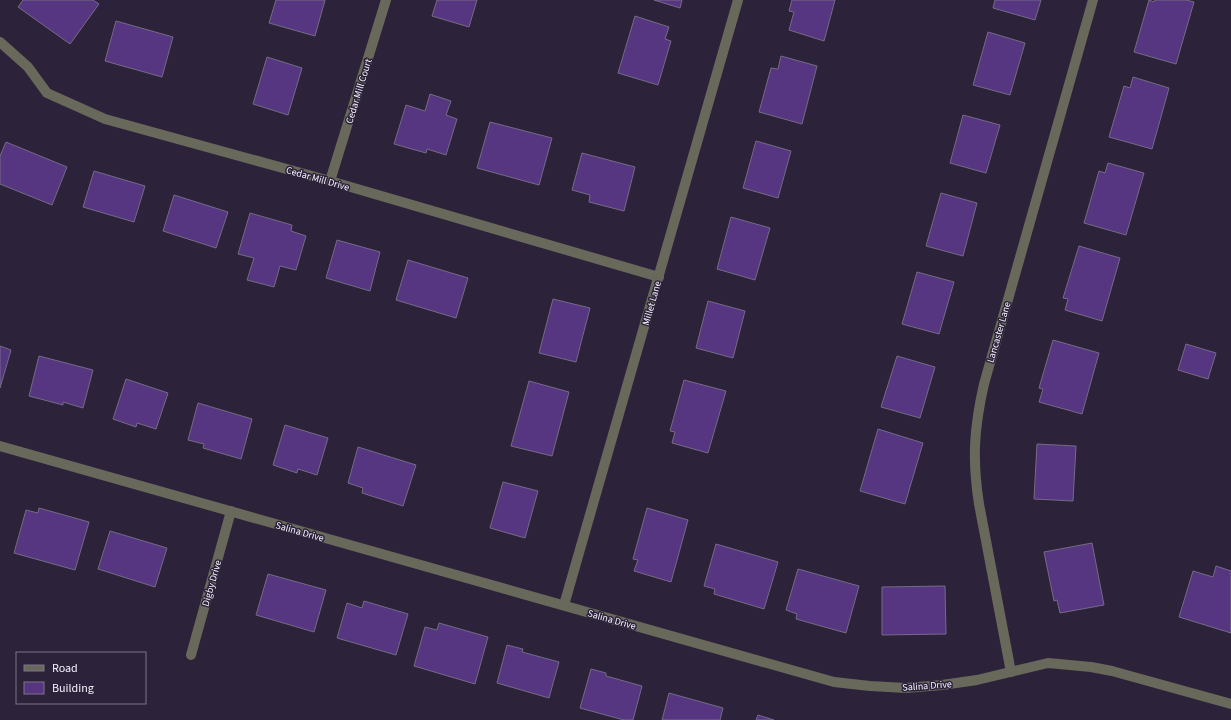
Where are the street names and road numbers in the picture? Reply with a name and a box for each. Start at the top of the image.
street label: Cedar Mill Court [342,57,376,125]
street label: Cedar Mill Drive [284,163,351,195]
street label: Millet Lane [639,279,665,327]
street label: Lancaster Lane [984,300,1014,364]
street label: Salina Drive [274,518,326,546]
street label: Digby Drive [199,558,225,608]
street label: Salina Drive [586,606,638,634]
street label: Salina Drive [902,677,952,695]

